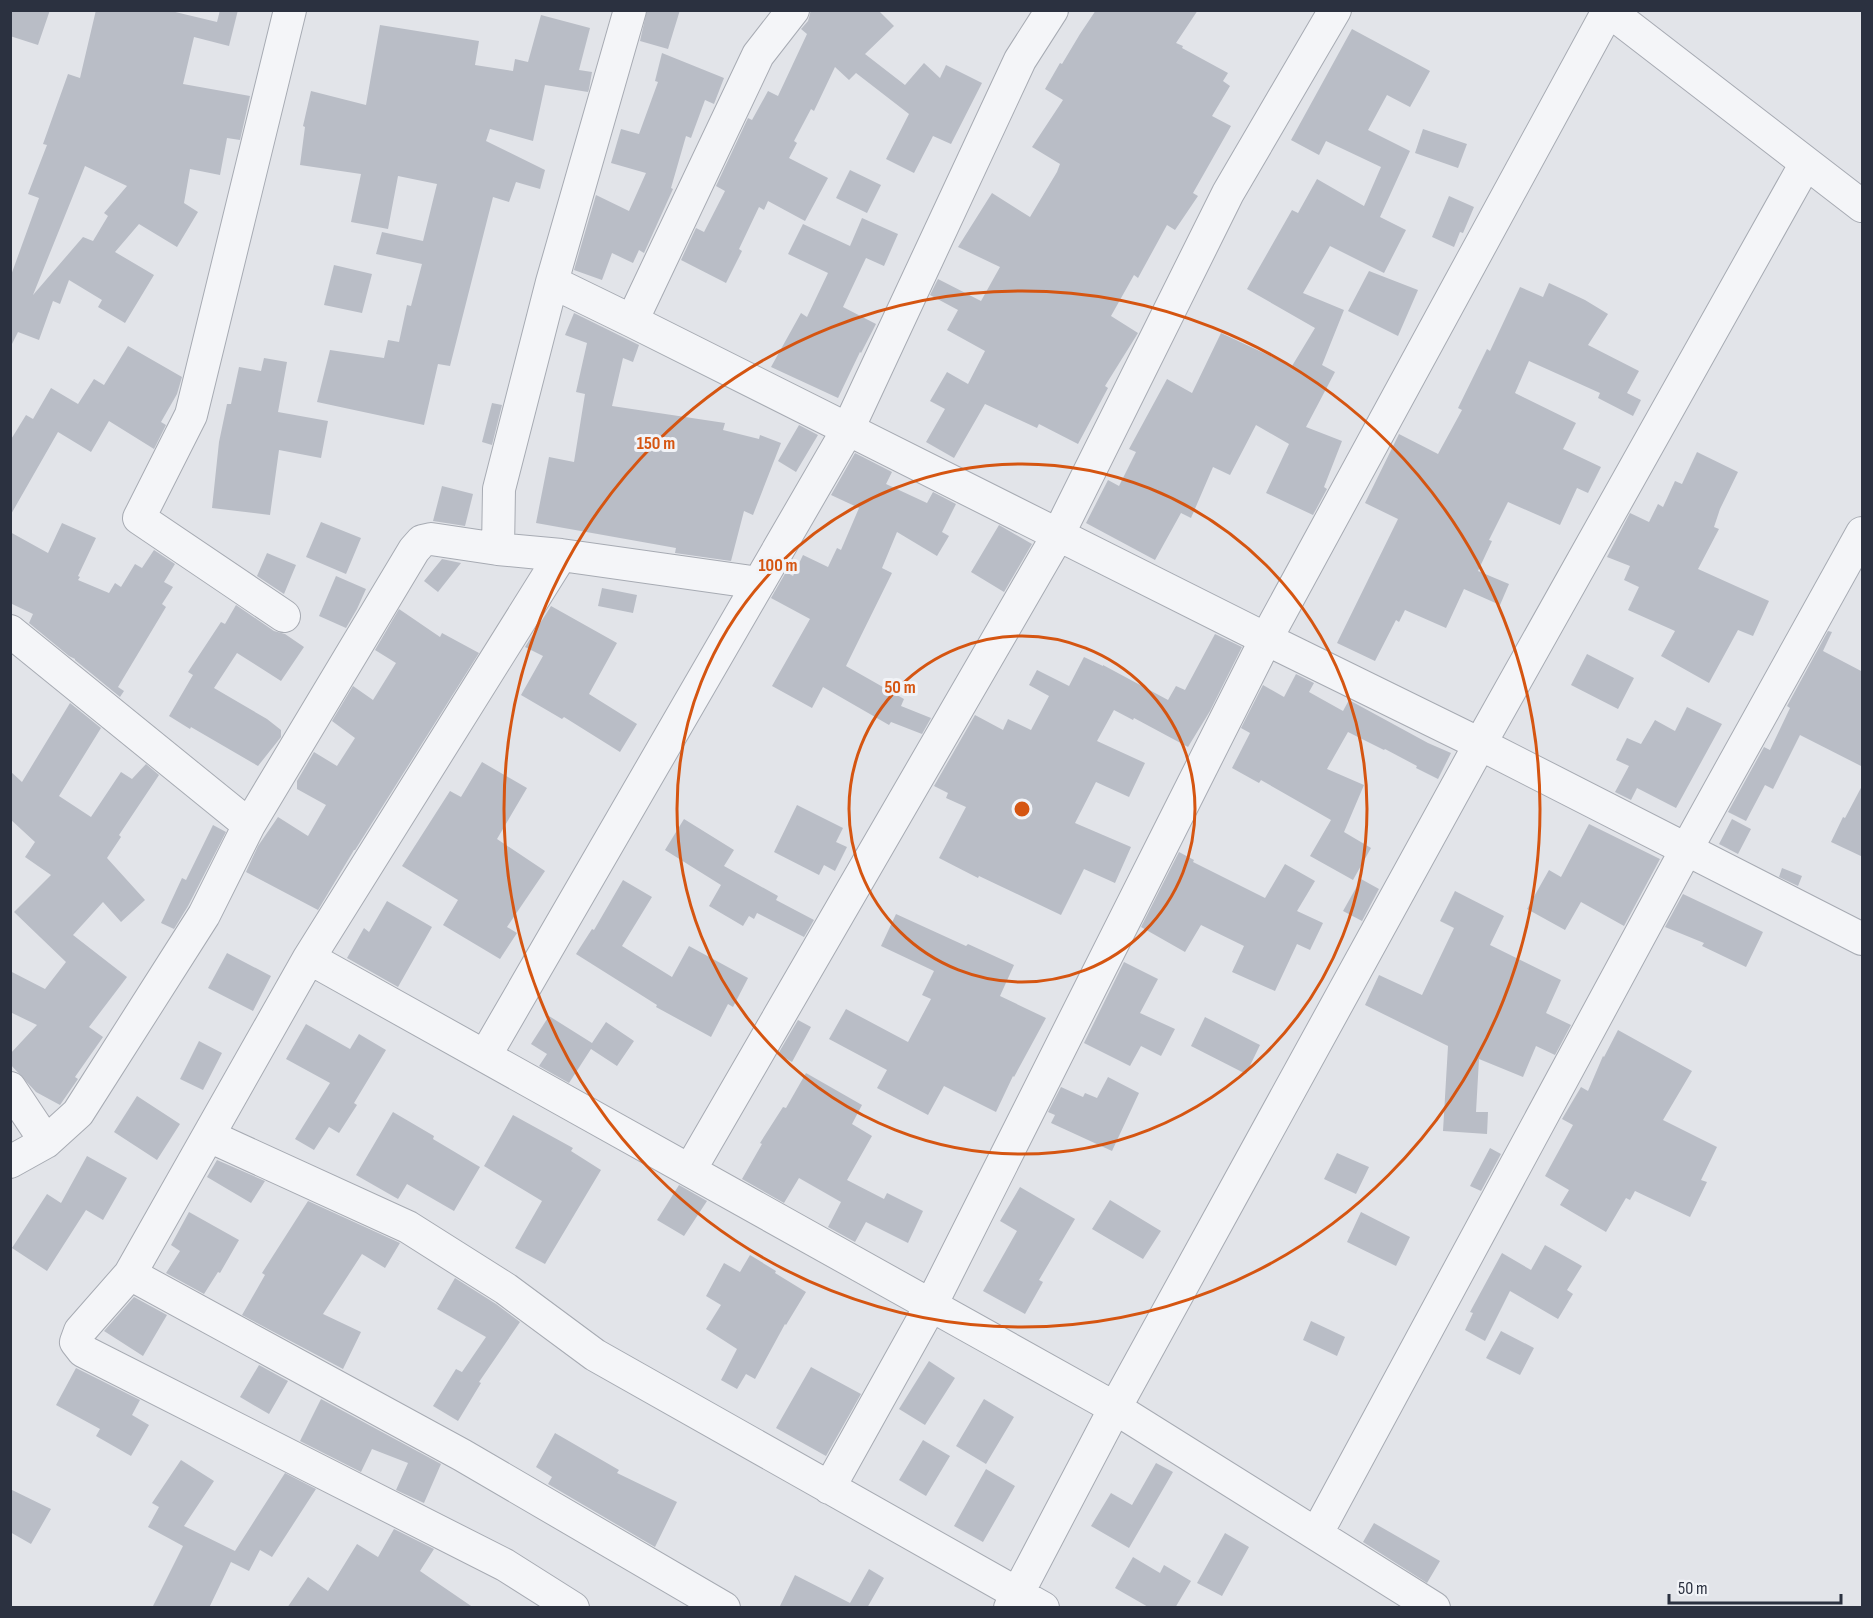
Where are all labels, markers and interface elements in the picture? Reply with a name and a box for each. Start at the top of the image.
text: 150 m [637,433,675,454]
text: 100 m [759,555,798,576]
text: 50 m [884,677,916,698]
centre of rings [1012,799,1032,819]
scale bar [1669,1567,1842,1605]
text: 50 m [1678,1578,1708,1599]

